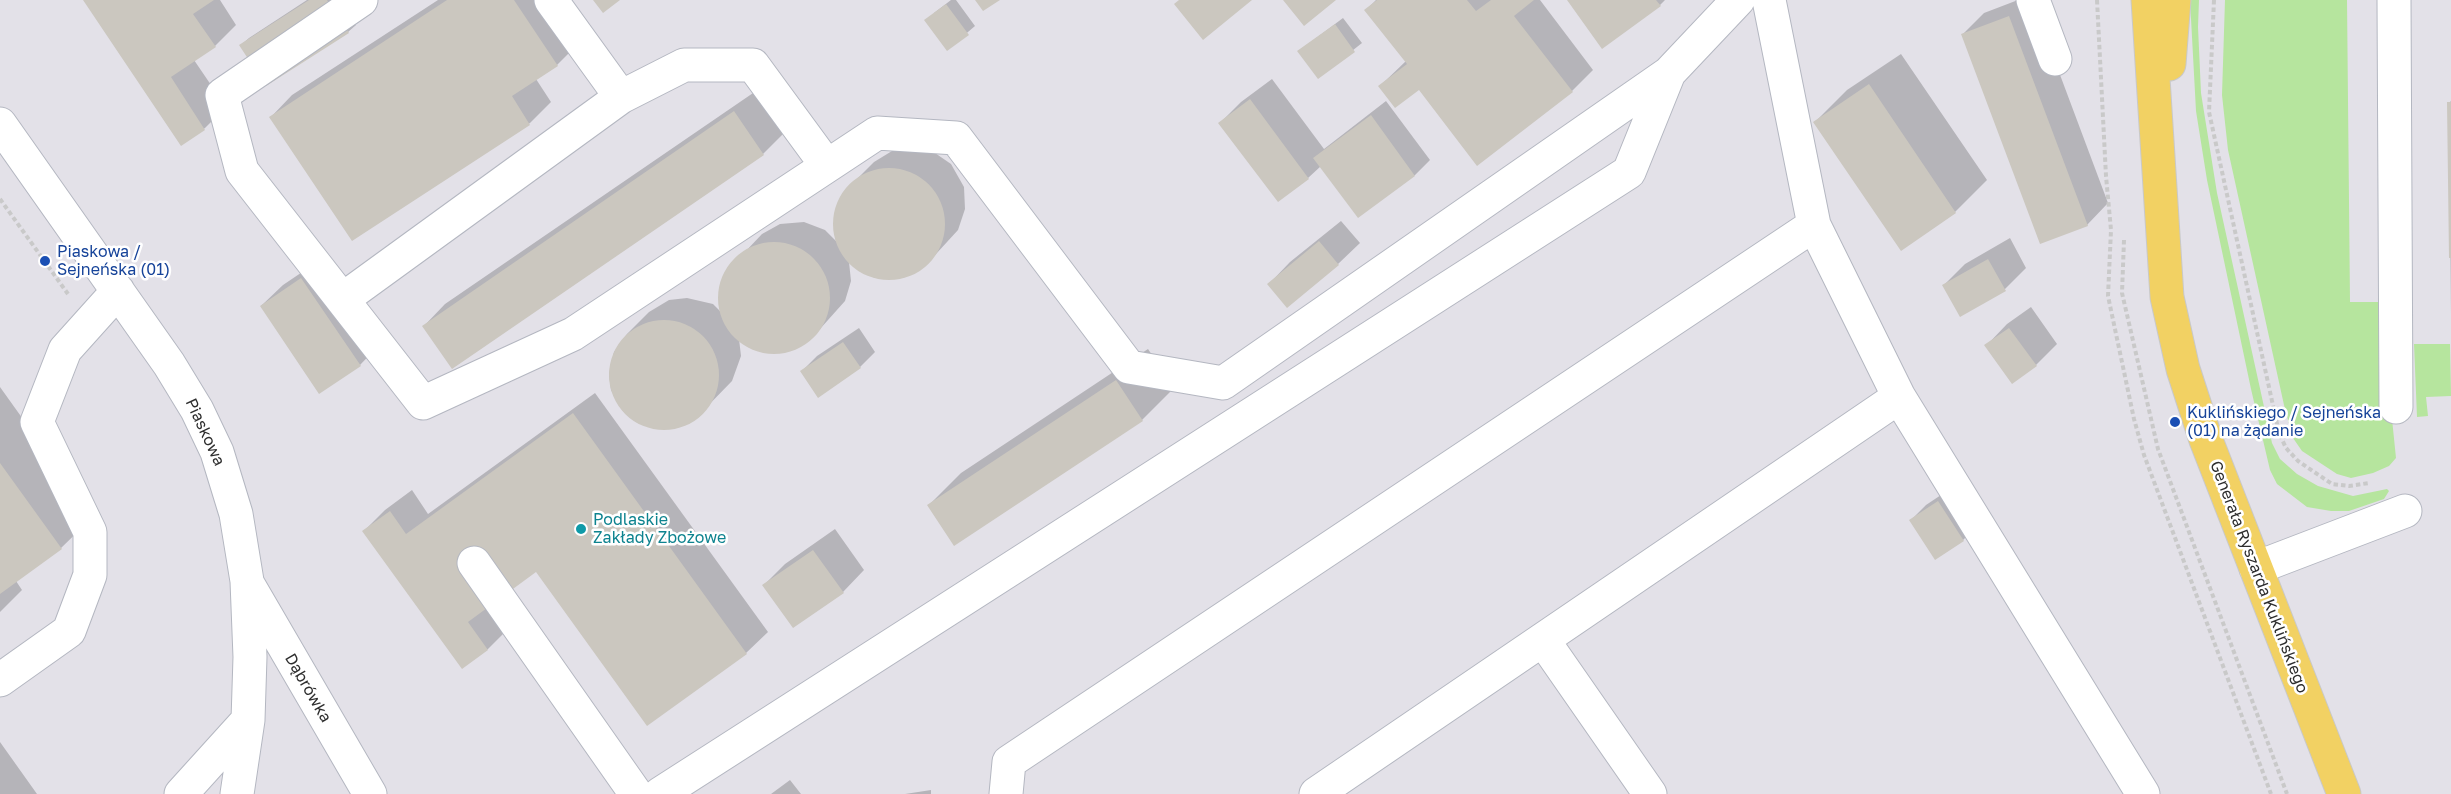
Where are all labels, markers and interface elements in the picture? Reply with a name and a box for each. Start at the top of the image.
place label: Piaskowa / Sejneńska (01) [57,242,170,280]
marker: Piaskowa / Sejneńska (01) [38,254,52,268]
street label: Piaskowa [181,395,229,469]
place label: Kuklińskiego / Sejneńska (01) na żądanie [2187,403,2381,441]
marker: Kuklińskiego / Sejneńska (01) na żądanie [2168,415,2182,429]
street label: Generała Ryszarda Kuklińskiego [2206,458,2312,696]
place label: Podlaskie Zakłady Zbożowe [593,510,726,548]
marker: Podlaskie Zakłady Zbożowe [574,522,588,536]
street label: Dąbrówka [281,650,335,726]

